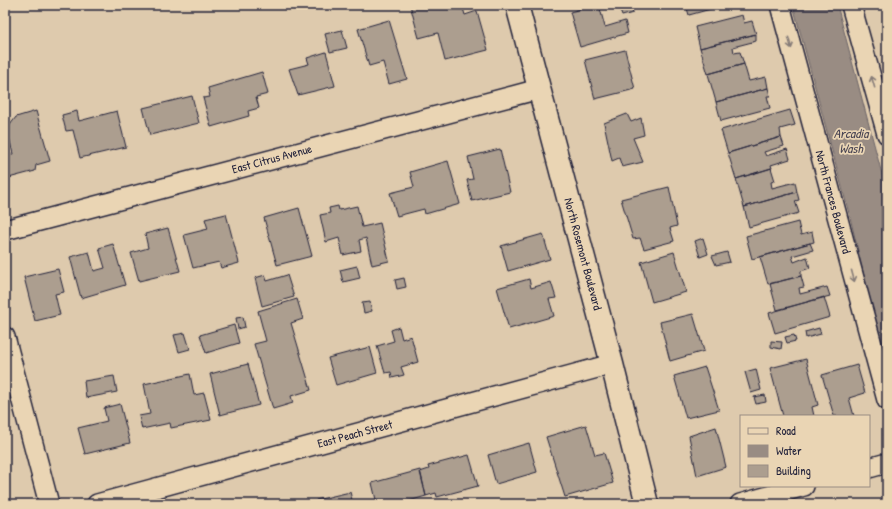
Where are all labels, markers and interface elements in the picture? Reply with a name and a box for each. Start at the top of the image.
one-way arrow [787,36,794,49]
one-way arrow [869,76,876,89]
water label: Arcadia Wash [834,124,870,157]
street label: East Citrus Avenue [230,140,314,177]
street label: North Frances Boulevard [812,148,856,256]
street label: North Rosemont Boulevard [560,196,607,312]
one-way arrow [850,269,858,282]
street label: East Peach Street [315,415,395,452]
legend [740,415,870,487]
text: Road [776,422,796,439]
text: Water [776,442,802,459]
text: Building [776,462,811,479]

